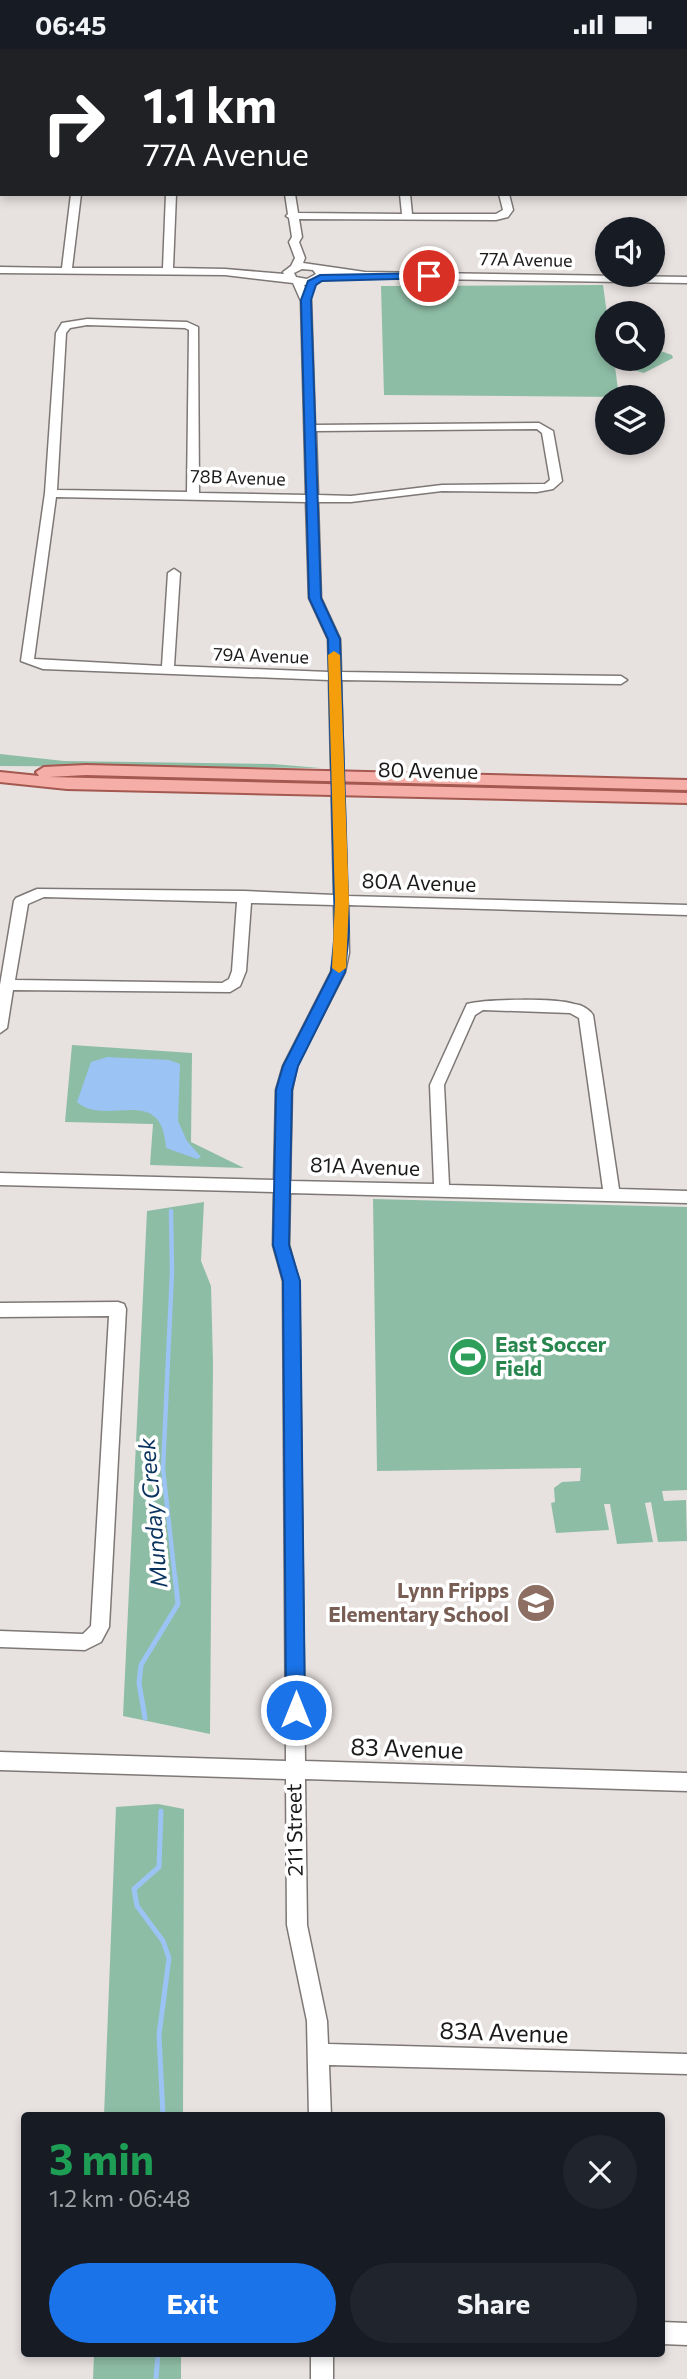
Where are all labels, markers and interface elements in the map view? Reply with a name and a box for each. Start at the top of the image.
text: 06:45 [35,9,106,40]
text: 1.1 km [143,73,277,133]
icon: right [28,77,119,168]
text: 77A Avenue [143,133,309,173]
map controls [595,217,665,455]
button: sound [595,217,665,287]
pin [399,246,459,306]
street label: 77A Avenue [479,247,573,271]
icon: arrive [410,257,448,295]
button: search [595,301,665,371]
button: layers [595,385,665,455]
street label: 78B Avenue [190,464,286,490]
street label: 79A Avenue [213,642,309,668]
street label: 80 Avenue [378,756,478,783]
street label: 80A Avenue [361,867,477,896]
street label: 81A Avenue [310,1151,421,1180]
place label: East Soccer Field [495,1331,607,1380]
sports icon: East Soccer Field [447,1336,489,1378]
water label: Munday Creek [131,1436,173,1589]
place label: Lynn Fripps Elementary School [328,1577,509,1626]
school or university icon: Lynn Fripps Elementary School [515,1582,557,1624]
position arrow [259,1673,333,1747]
street label: 83 Avenue [350,1731,464,1764]
street label: 211 Street [280,1783,307,1877]
street label: 83A Avenue [439,2015,569,2048]
text: 3 min [49,2132,154,2184]
button: close [563,2135,637,2209]
text: 1.2 km · 06:48 [49,2184,190,2212]
button: Exit [49,2263,336,2343]
button: Share [350,2263,637,2343]

